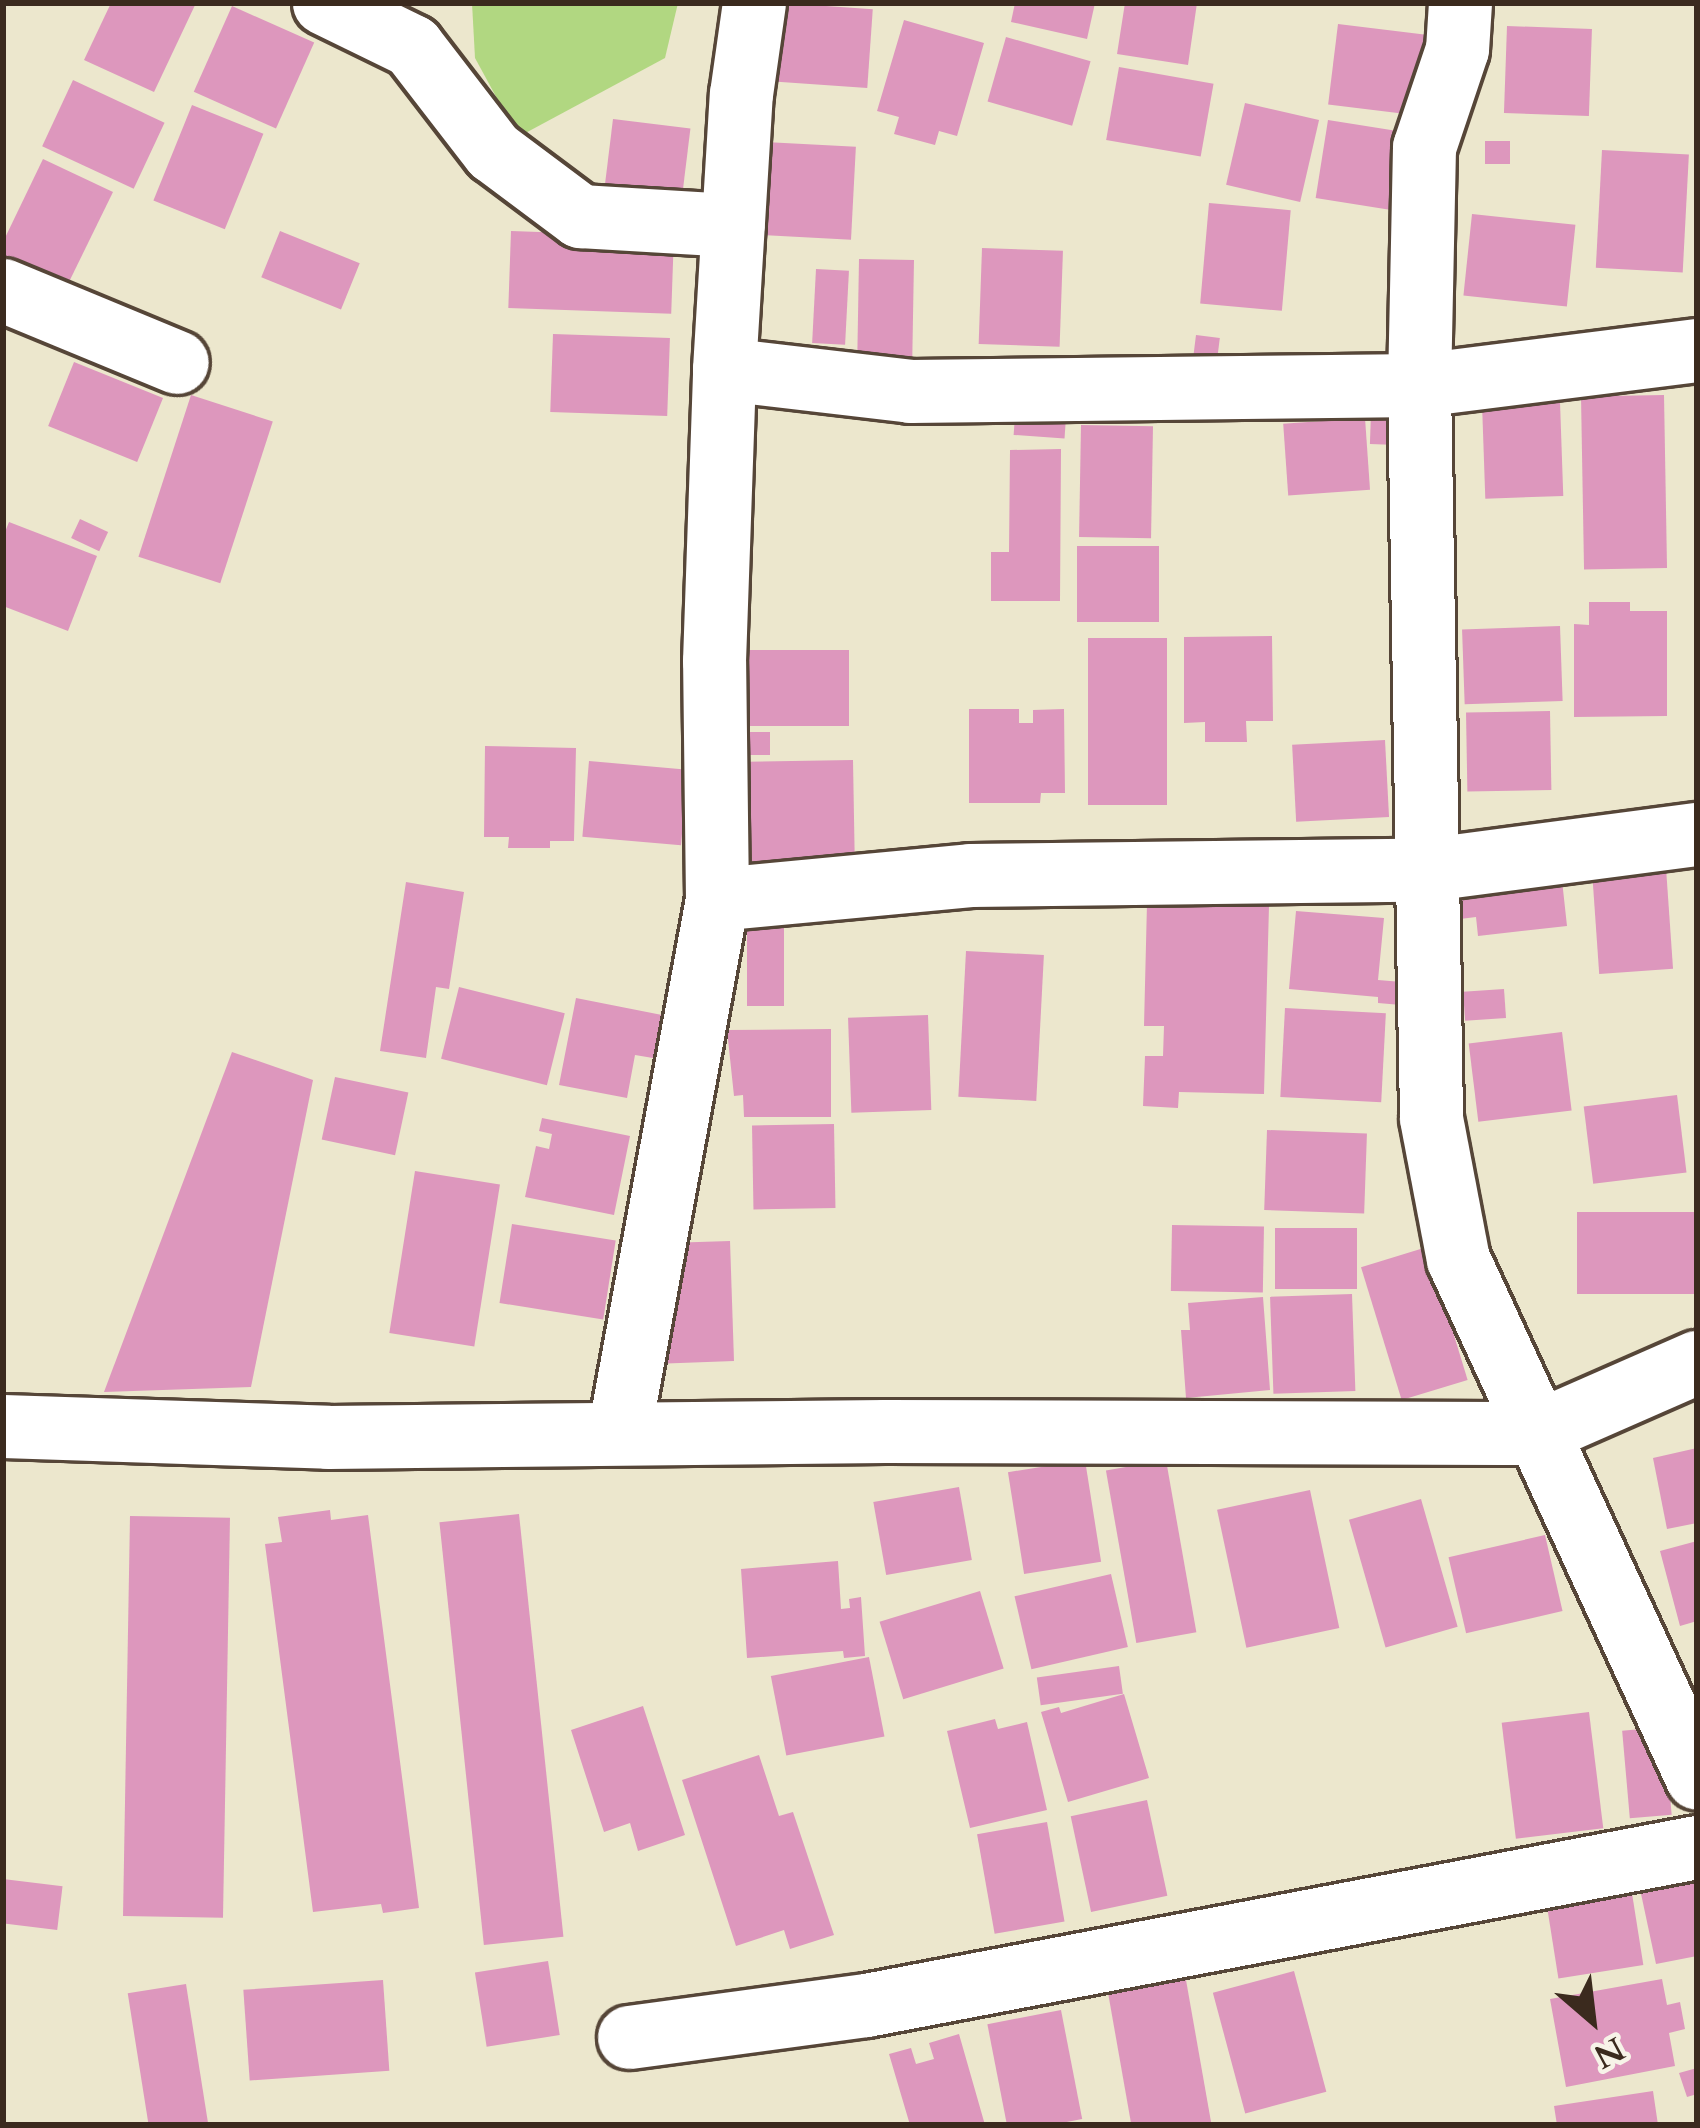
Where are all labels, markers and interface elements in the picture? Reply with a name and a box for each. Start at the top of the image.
north arrow [1532,1960,1652,2080]
text: N [1586,2026,1632,2079]

